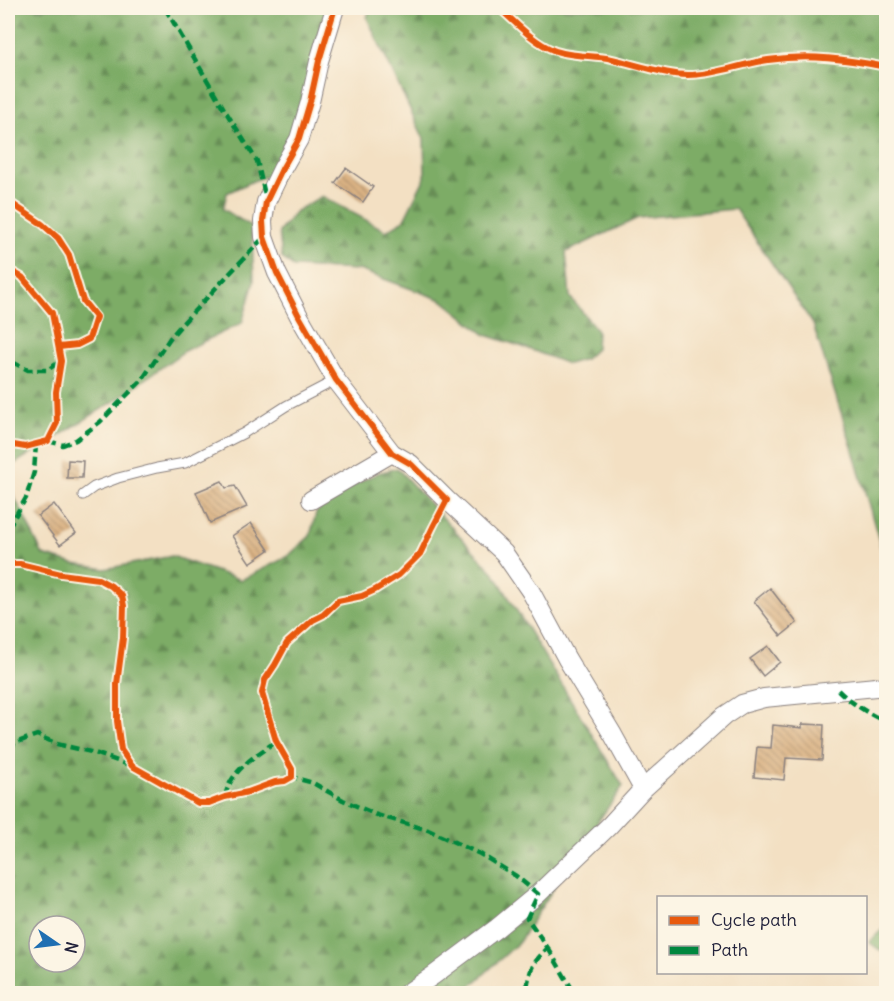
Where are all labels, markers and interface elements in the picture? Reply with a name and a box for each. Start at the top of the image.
legend [657,896,867,974]
text: Cycle path [711,908,797,931]
north arrow [27,914,87,974]
text: Path [711,938,748,961]
text: N [61,940,83,955]

